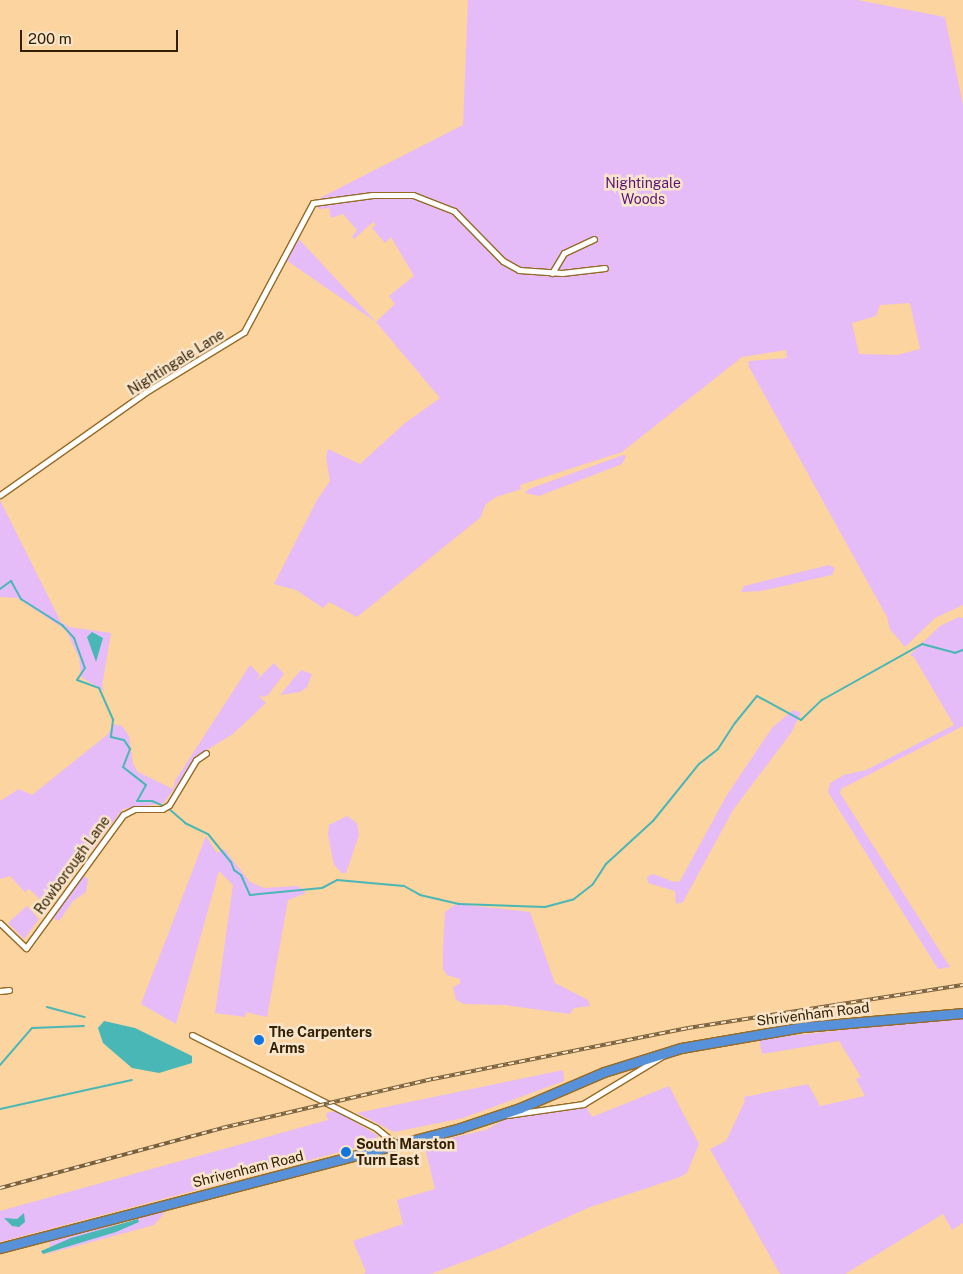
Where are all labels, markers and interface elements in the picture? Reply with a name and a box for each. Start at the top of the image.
scale bar [22,20,180,52]
text: 200 m [28,30,72,47]
park label: Nightingale Woods [605,175,681,208]
street label: Nightingale Lane [125,326,227,398]
street label: Rowborough Lane [31,813,113,917]
street label: Shrivenham Road [756,999,870,1029]
place label: The Carpenters Arms [269,1024,372,1056]
marker: The Carpenters Arms [253,1034,265,1046]
place label: South Marston Turn East [356,1136,455,1168]
marker: South Marston Turn East [340,1146,352,1158]
street label: Shrivenham Road [191,1147,305,1191]

